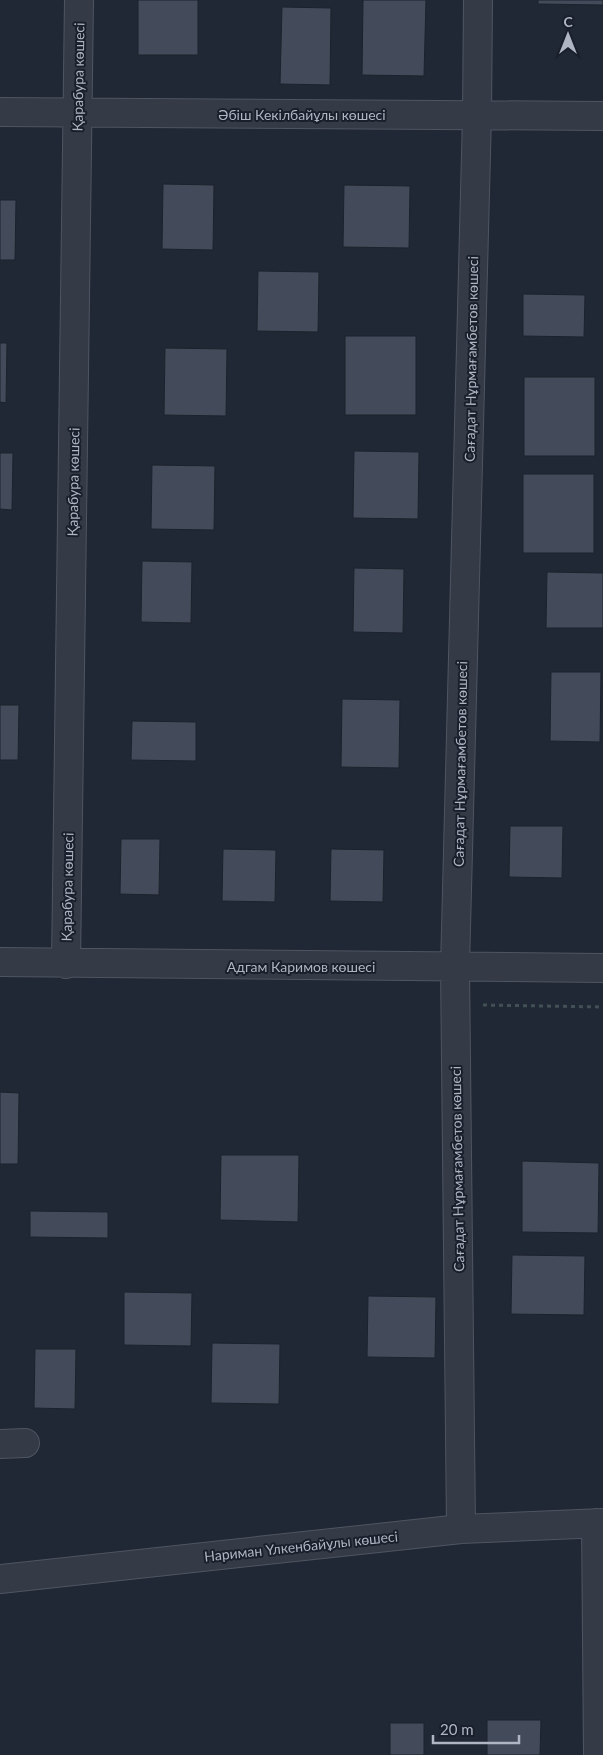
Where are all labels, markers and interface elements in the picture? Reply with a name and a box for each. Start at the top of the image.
north arrow [543,10,593,60]
text: С [563,13,573,30]
street label: Қарабура көшесі [69,22,87,132]
street label: Әбіш Кекілбайұлы көшесі [218,106,386,123]
street label: Сағадат Нұрмағамбетов көшесі [461,256,481,462]
street label: Қарабура көшесі [64,427,82,537]
street label: Сағадат Нұрмағамбетов көшесі [450,661,470,867]
street label: Қарабура көшесі [58,832,76,942]
street label: Адгам Каримов көшесі [227,958,375,975]
street label: Сағадат Нұрмағамбетов көшесі [447,1066,467,1272]
street label: Нариман Үлкенбайұлы көшесі [203,1527,399,1565]
scale bar [433,1712,519,1744]
text: 20 m [440,1720,474,1738]

